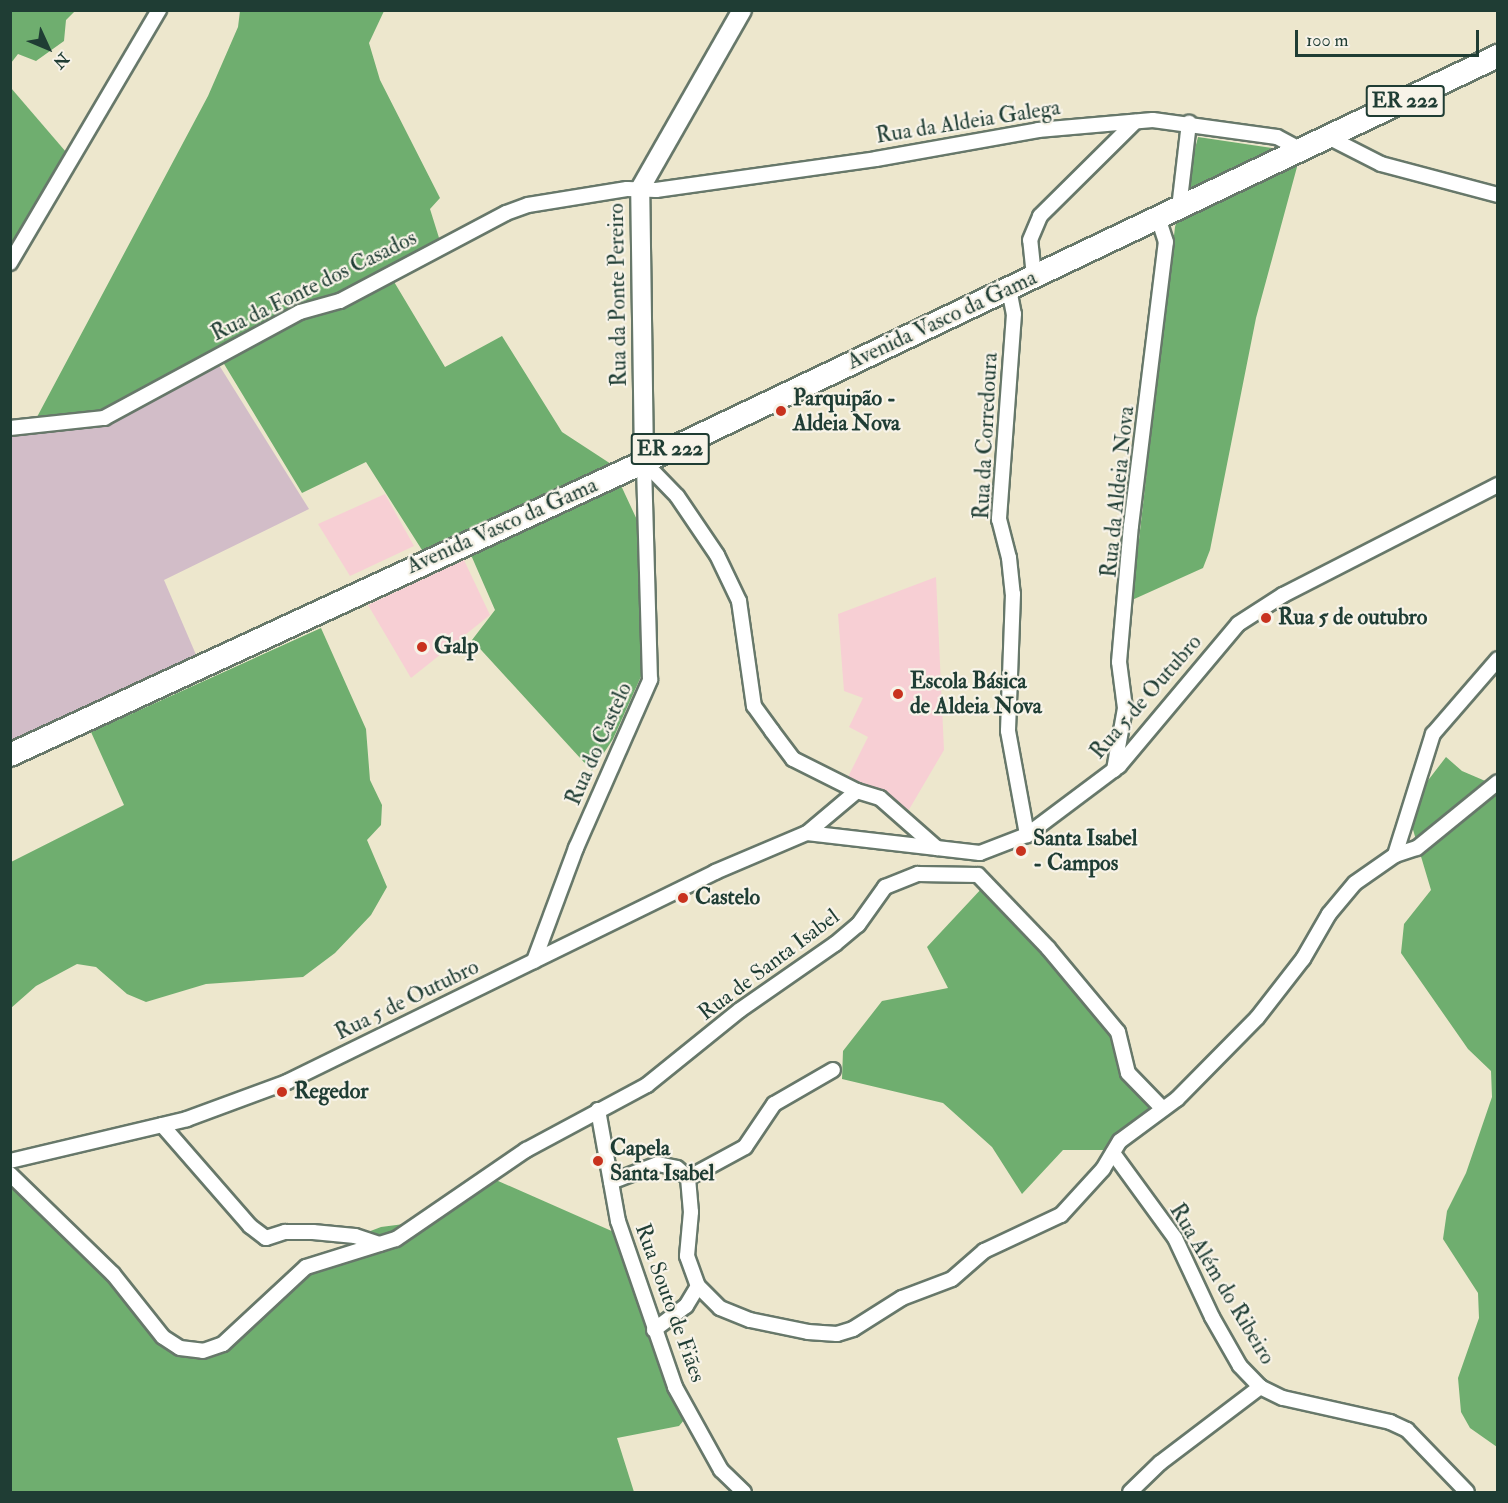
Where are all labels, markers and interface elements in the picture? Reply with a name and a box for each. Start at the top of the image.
north arrow [18,18,78,78]
scale bar [1298,18,1482,56]
text: 100 m [1306,29,1349,52]
text: N [49,48,73,73]
road number: ER 222 [1364,83,1446,119]
street label: Rua da Aldeia Galega [874,94,1062,150]
street label: Rua da Ponte Pereiro [603,203,633,387]
street label: Rua da Fonte dos Casados [207,225,421,347]
street label: Avenida Vasco da Gama [843,265,1041,375]
street label: Rua da Corredoura [968,352,1004,520]
place label: Parquipão - Aldeia Nova [793,385,900,436]
marker: Parquipão - Aldeia Nova [774,404,788,418]
street label: Rua da Aldeia Nova [1096,405,1140,579]
road number: ER 222 [630,431,710,467]
street label: Avenida Vasco da Gama [403,472,601,580]
place label: Rua 5 de outubro [1278,605,1427,631]
marker: Rua 5 de outubro [1259,611,1273,625]
street label: Rua 5 de Outubro [1085,629,1207,765]
place label: Galp [434,634,478,660]
marker: Galp [415,640,429,654]
place label: Escola Básica de Aldeia Nova [910,668,1042,720]
street label: Rua do Castelo [560,678,638,810]
marker: Escola Básica de Aldeia Nova [891,687,905,701]
place label: Santa Isabel - Campos [1033,825,1137,876]
marker: Santa Isabel - Campos [1014,844,1028,858]
place label: Castelo [695,885,760,911]
marker: Castelo [676,891,690,905]
street label: Rua de Santa Isabel [693,903,845,1027]
street label: Rua 5 de Outubro [331,954,483,1046]
place label: Regedor [294,1079,368,1105]
marker: Regedor [275,1085,289,1099]
place label: Capela Santa Isabel [610,1135,714,1186]
marker: Capela Santa Isabel [591,1154,605,1168]
street label: Rua Além do Ribeiro [1164,1199,1280,1369]
street label: Rua Souto de Fiães [629,1220,711,1386]

